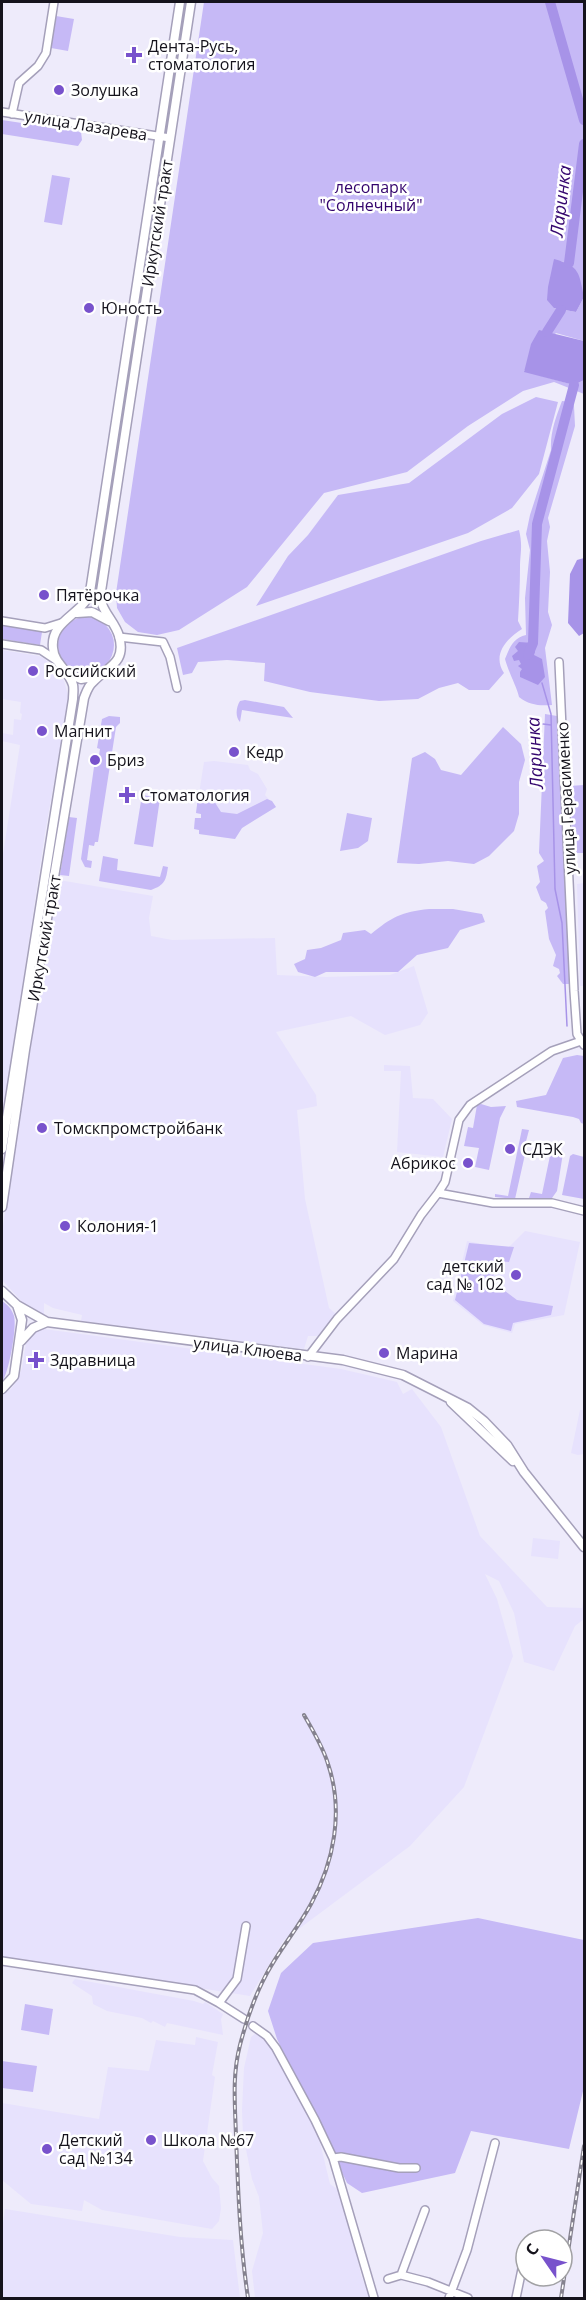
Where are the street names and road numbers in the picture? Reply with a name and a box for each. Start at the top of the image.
street label: улица Лазарева [23,104,149,146]
street label: Иркутский тракт [136,158,178,288]
street label: улица Герасименко [551,721,581,875]
street label: Иркутский тракт [22,873,66,1003]
street label: улица Клюева [192,1331,304,1367]

